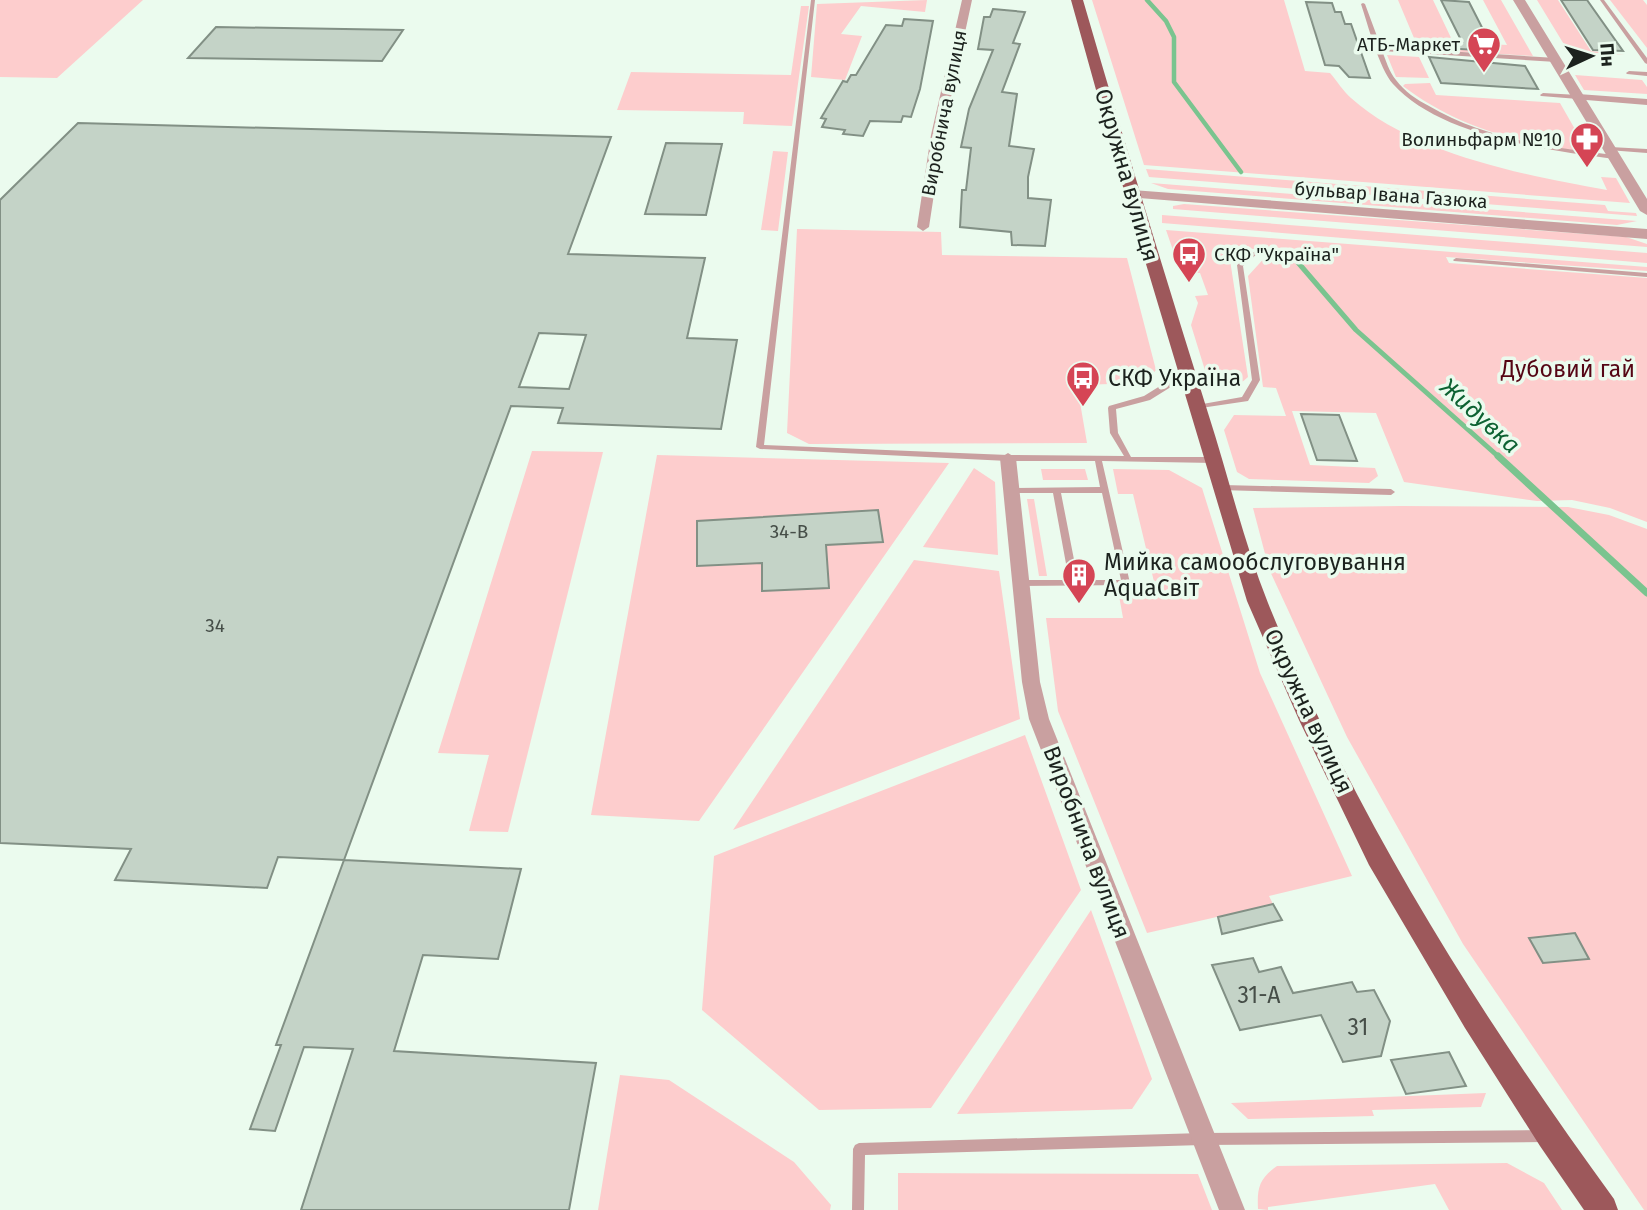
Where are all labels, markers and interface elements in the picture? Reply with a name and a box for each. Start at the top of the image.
north arrow [1556,21,1626,91]
supermarket icon: АТБ-Маркет [1465,25,1503,74]
street label: Виробнича вулиця [917,28,971,198]
place label: АТБ-Маркет [1357,33,1460,56]
text: Пн [1595,42,1620,68]
street label: Окружна вулиця [1089,85,1165,265]
pharmacy icon: Волиньфарм №10 [1568,120,1606,169]
place label: Волиньфарм №10 [1401,128,1562,151]
street label: бульвар Івана Газюка [1294,177,1488,213]
bus stop icon: СКФ "Україна" [1170,235,1208,284]
place label: СКФ "Україна" [1214,243,1339,266]
park label: Дубовий гай [1500,355,1635,383]
bus stop icon: СКФ Україна [1064,359,1102,408]
place label: СКФ Україна [1108,364,1241,392]
water label: Жидувка [1434,372,1526,459]
house number: 34-В [770,520,808,543]
place label: Мийка самообслуговування AquaСвіт [1104,548,1406,602]
building icon: Мийка самообслуговування AquaСвіт [1060,556,1098,605]
house number: 34 [205,614,225,637]
street label: Окружна вулиця [1259,624,1359,798]
street label: Виробнича вулиця [1037,742,1137,942]
house number: 31-А [1237,981,1281,1009]
house number: 31 [1348,1013,1368,1041]

